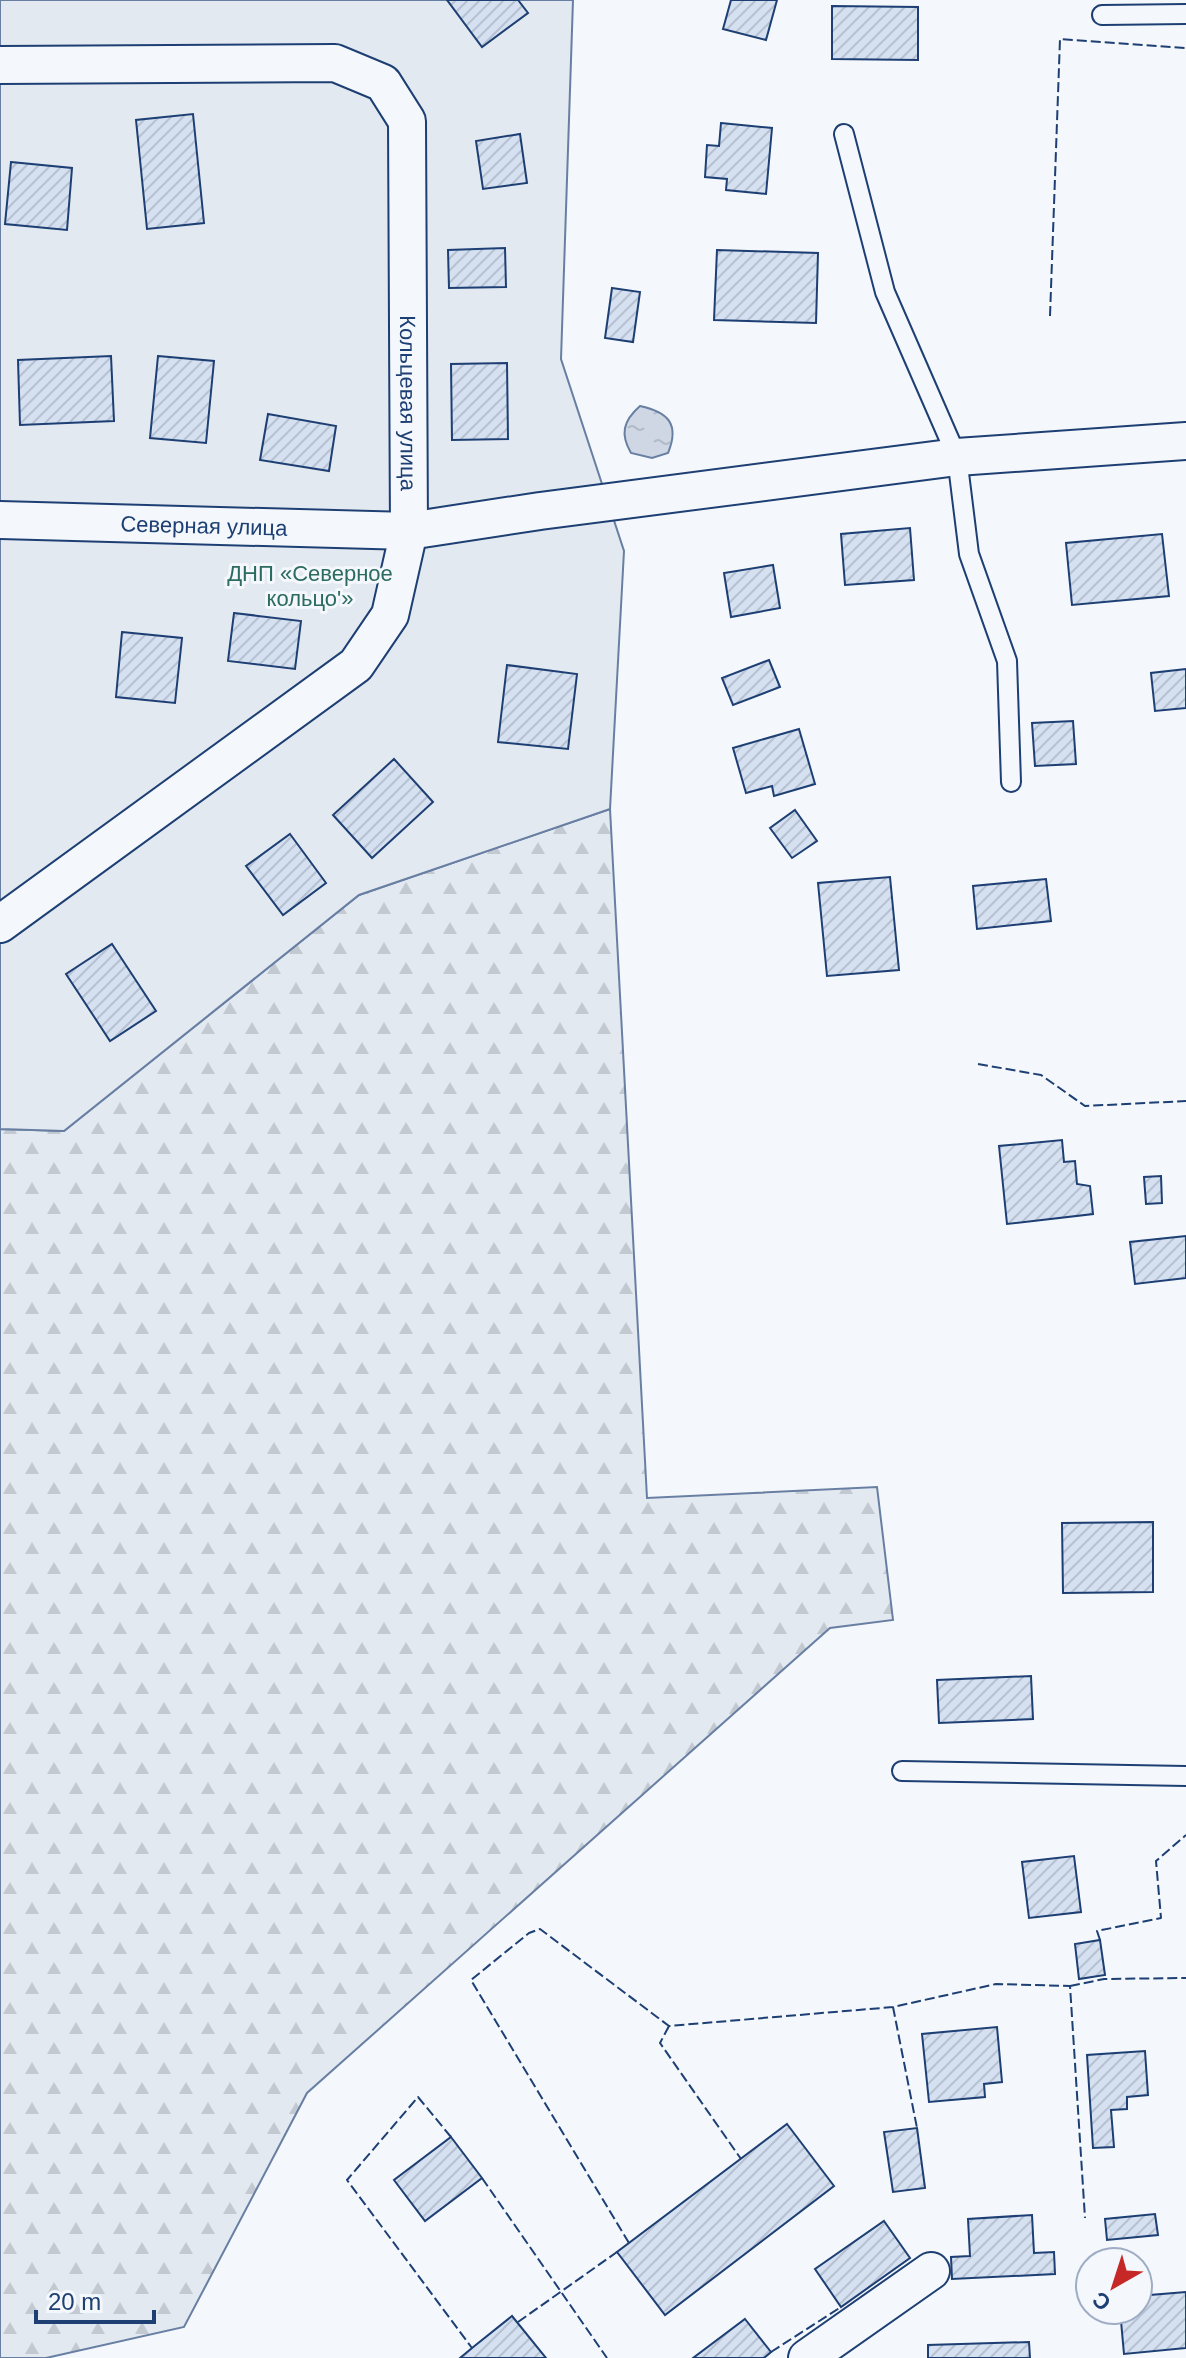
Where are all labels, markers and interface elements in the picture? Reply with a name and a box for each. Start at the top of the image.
street label: Кольцевая улица [395,315,421,492]
street label: Северная улица [120,511,289,540]
park label: ДНП «Северное кольцо'» [227,561,393,611]
north arrow [1074,2246,1154,2326]
scale bar [36,2274,154,2324]
text: С [1088,2286,1116,2316]
text: 20 m [48,2288,101,2315]

